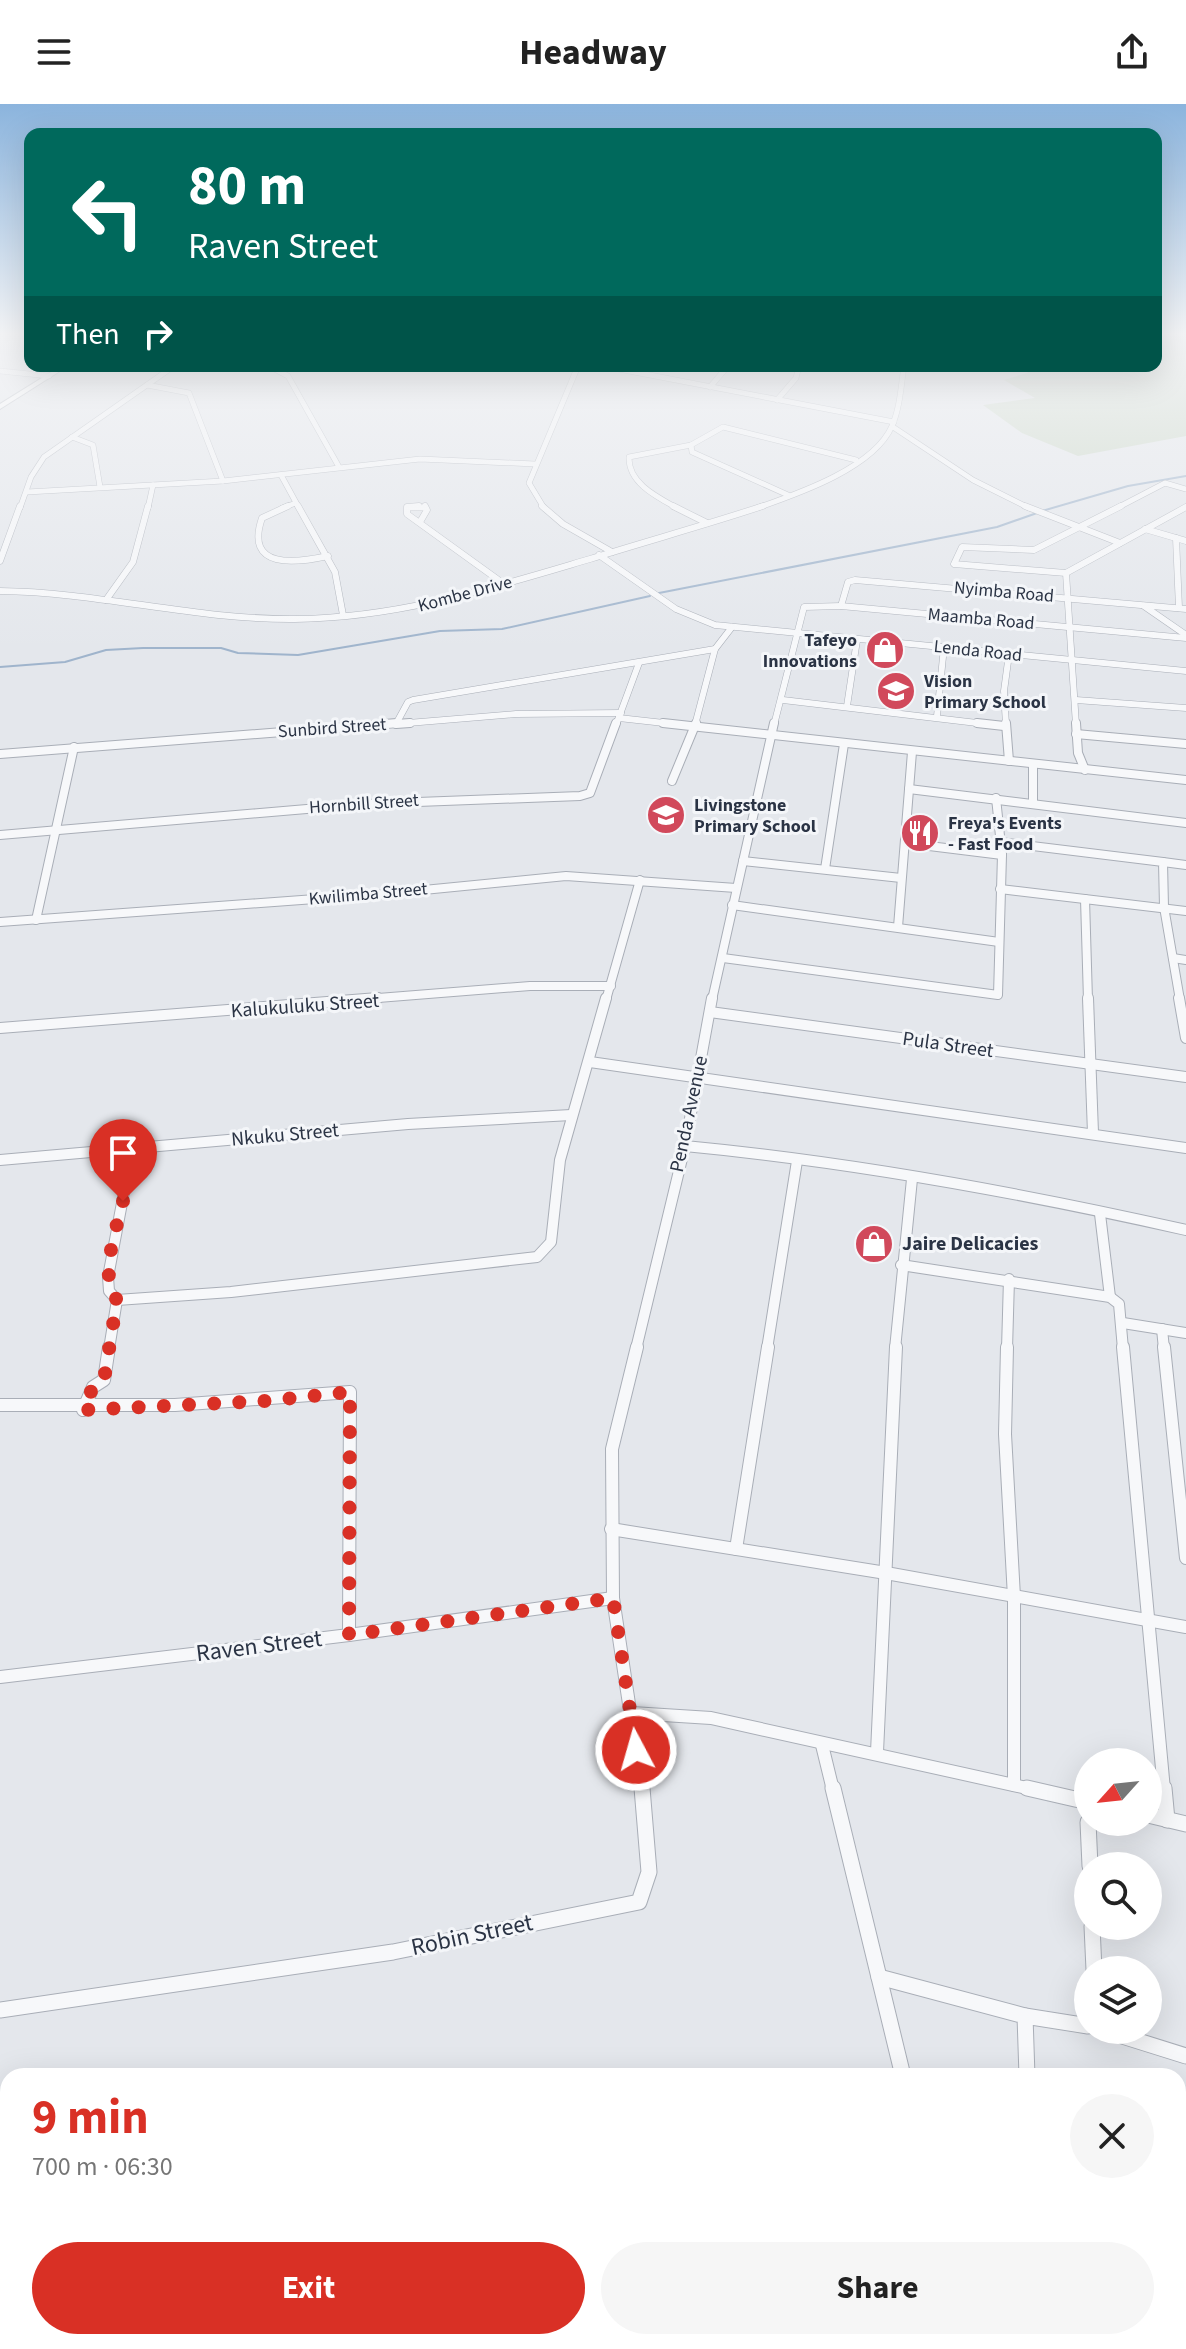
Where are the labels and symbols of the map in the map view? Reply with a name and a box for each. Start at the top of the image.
street label: Kombe Drive [415,569,515,619]
street label: Nyimba Road [953,575,1055,609]
street label: Maamba Road [927,602,1035,636]
place label: Tafeyo Innovations [763,628,857,674]
shop icon: Tafeyo Innovations [864,629,906,671]
street label: Lenda Road [933,634,1023,668]
place label: Vision Primary School [923,669,1046,715]
school or university icon: Vision Primary School [875,670,917,712]
street label: Sunbird Street [277,712,387,744]
street label: Hornbill Street [308,788,420,820]
place label: Livingstone Primary School [694,793,816,839]
school or university icon: Livingstone Primary School [645,794,687,836]
place label: Freya's Events - Fast Food [948,811,1062,857]
restaurant icon: Freya's Events - Fast Food [899,812,941,854]
street label: Kwilimba Street [308,876,428,912]
street label: Kalukuluku Street [230,987,380,1025]
street label: Pula Street [901,1025,995,1065]
street label: Penda Avenue [663,1053,715,1175]
street label: Nkuku Street [230,1116,340,1154]
pin [89,1119,157,1201]
shop icon: Jaire Delicacies [853,1223,895,1265]
place label: Jaire Delicacies [902,1230,1039,1258]
street label: Raven Street [194,1621,324,1671]
position arrow [594,1708,678,1792]
north arrow [1074,1748,1162,1836]
street label: Robin Street [408,1905,536,1965]

